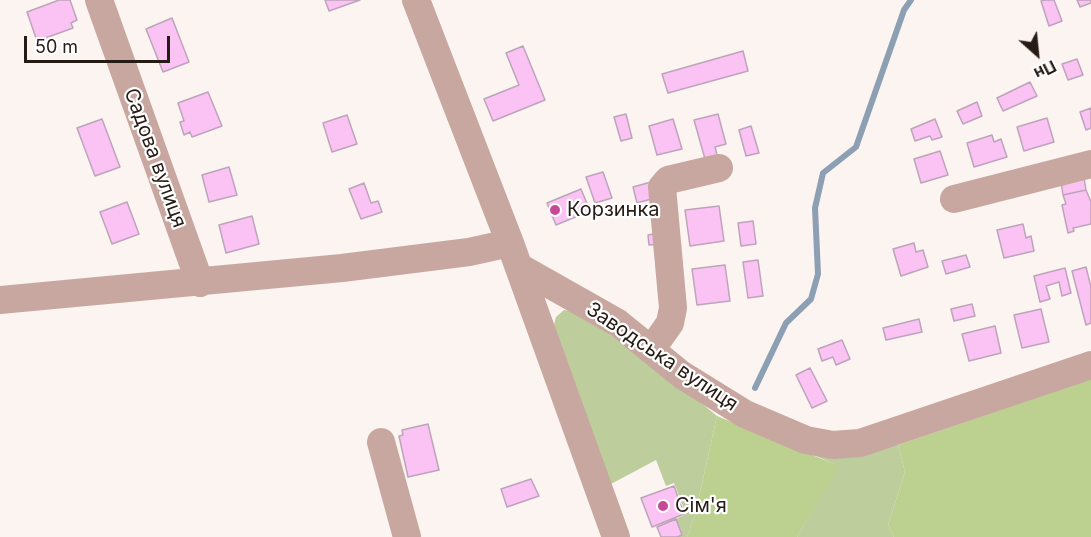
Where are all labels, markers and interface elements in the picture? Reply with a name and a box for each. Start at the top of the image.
scale bar [27,24,172,62]
north arrow [1007,24,1067,84]
text: 50 m [35,36,78,57]
text: Пн [1031,56,1059,84]
street label: Садова вулиця [119,85,191,231]
place label: Корзинка [567,198,659,222]
marker: Корзинка [548,203,562,217]
street label: Заводська вулиця [582,297,742,417]
place label: Сім'я [675,494,727,518]
marker: Сім'я [656,499,670,513]

